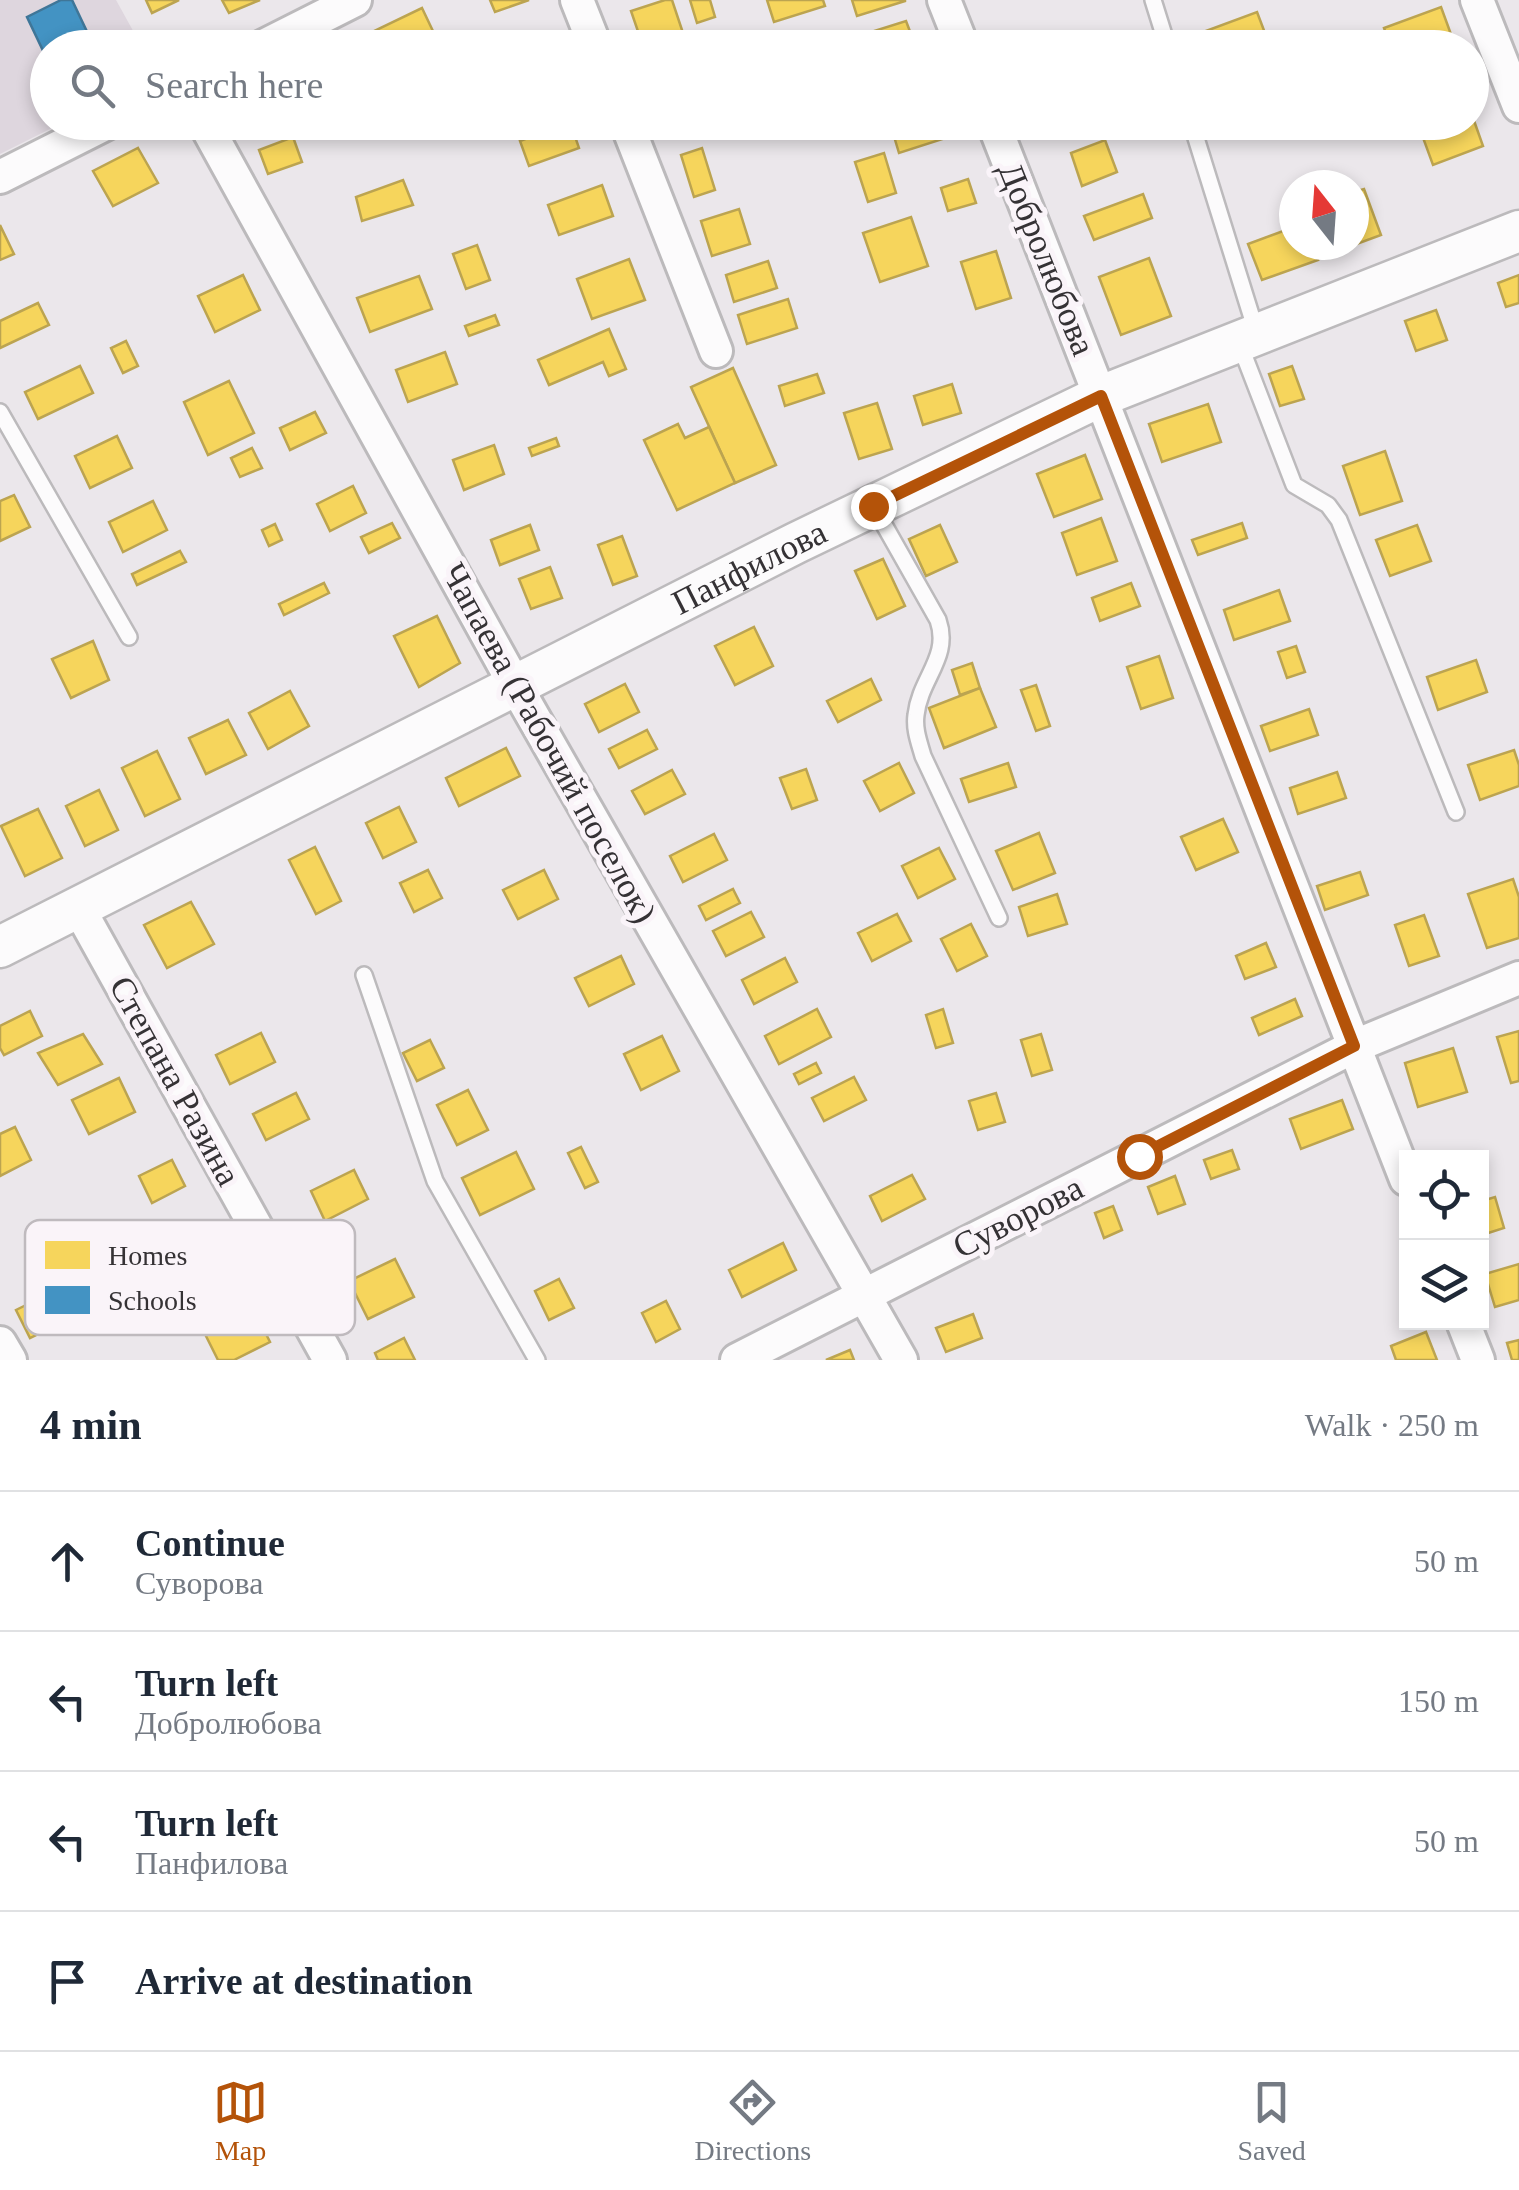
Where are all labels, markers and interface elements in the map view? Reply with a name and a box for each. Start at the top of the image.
search box [30,30,1489,140]
icon: search [65,58,120,113]
text: Search here [145,64,323,106]
street label: Добролюбова [991,157,1104,361]
north arrow [1279,170,1369,260]
route end [851,484,897,530]
street label: Панфилова [666,512,833,622]
street label: Чапаева (Рабочий поселок) [434,556,664,930]
street label: Степана Разина [102,970,249,1193]
route start [1117,1134,1163,1180]
map controls [1399,1150,1489,1330]
button: locate [1399,1150,1489,1240]
street label: Суворова [947,1168,1090,1266]
legend [25,1220,355,1335]
text: Homes [108,1240,187,1271]
button: layers [1399,1240,1489,1330]
text: Schools [108,1285,197,1316]
text: 4 min [40,1402,142,1448]
text: Walk · 250 m [1305,1407,1479,1443]
text: Continue [135,1522,285,1564]
icon: ahead [40,1534,95,1589]
text: 50 m [1414,1543,1479,1579]
text: Суворова [135,1565,263,1601]
text: Turn left [135,1662,278,1704]
icon: left [40,1674,95,1729]
text: 150 m [1398,1683,1479,1719]
text: Добролюбова [135,1705,322,1741]
text: Turn left [135,1802,278,1844]
icon: left [40,1814,95,1869]
text: 50 m [1414,1823,1479,1859]
text: Панфилова [135,1845,288,1881]
icon: arrive [40,1954,95,2009]
text: Arrive at destination [135,1960,473,2002]
tab: Map [213,2075,268,2167]
tab: Directions [694,2075,811,2167]
tab: Saved [1237,2075,1306,2167]

